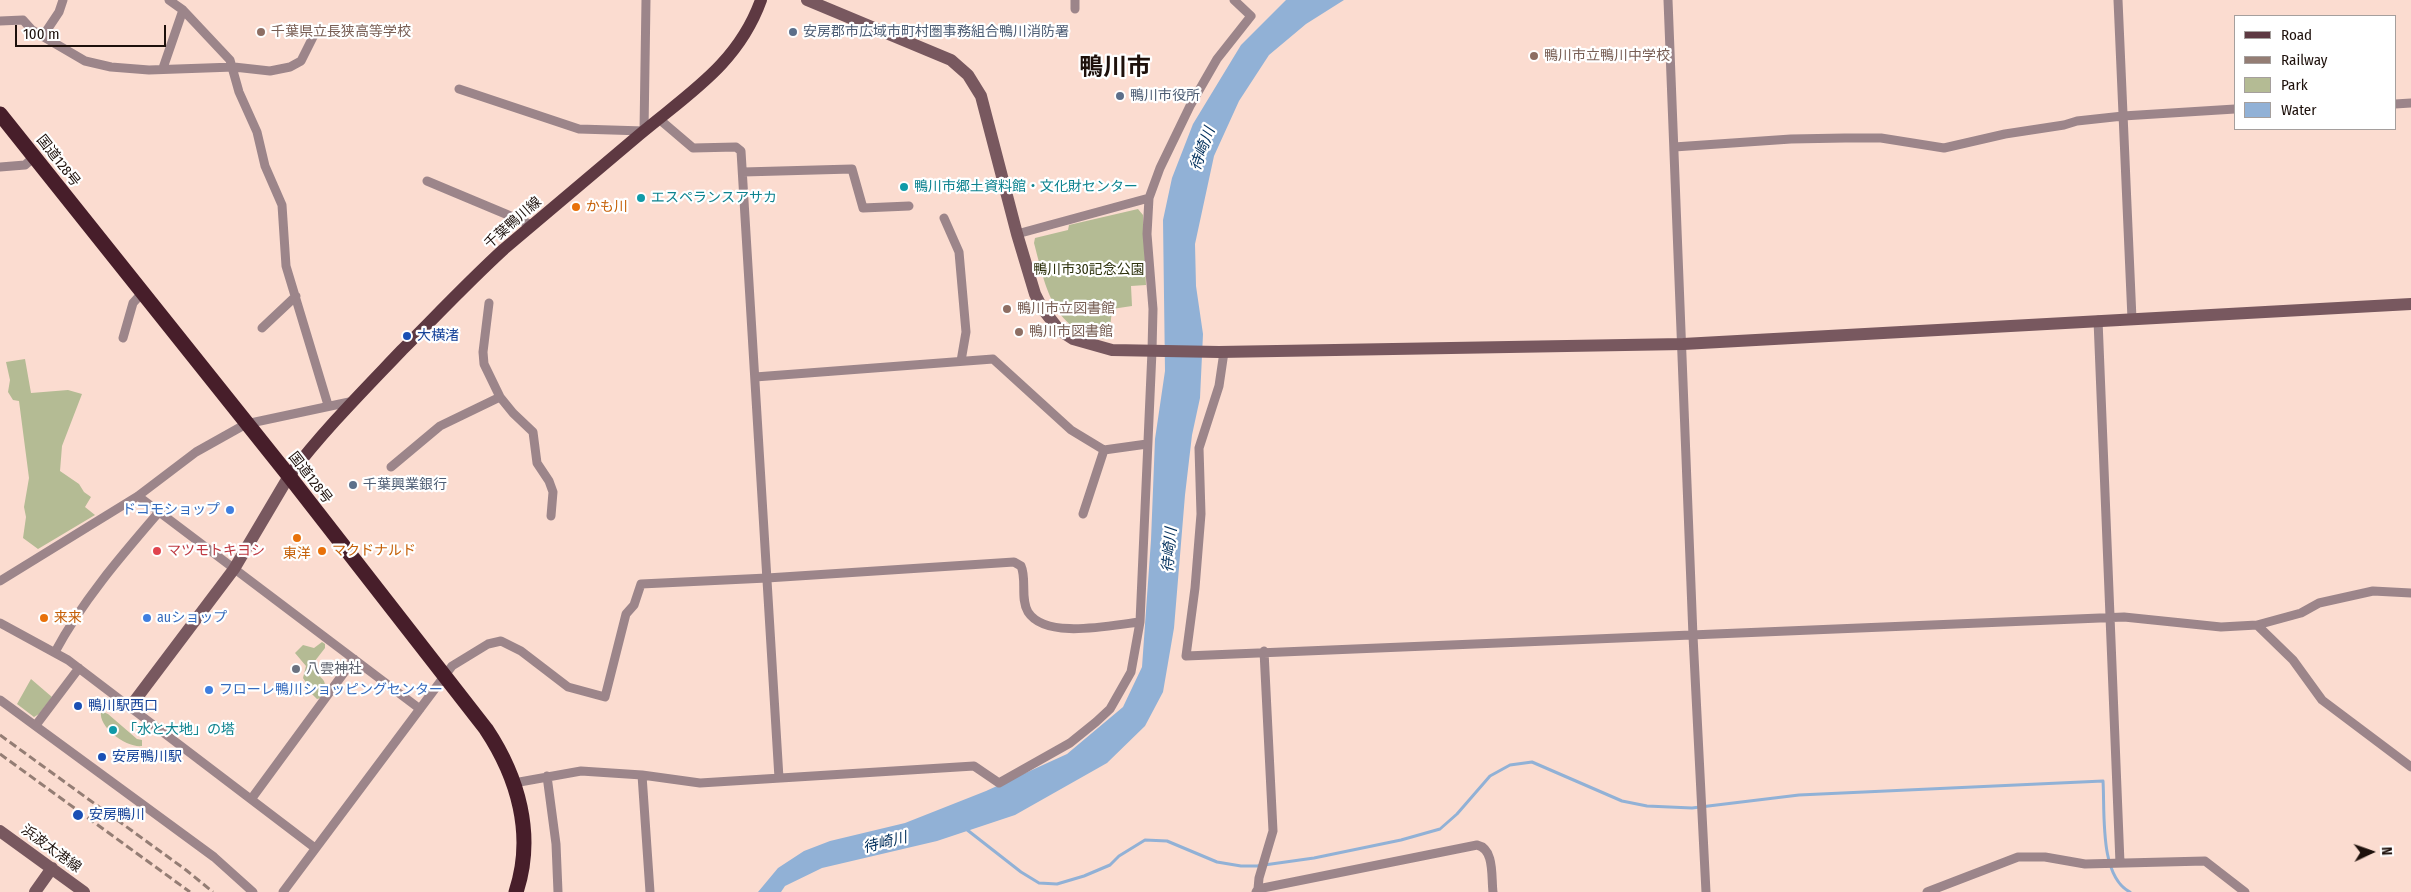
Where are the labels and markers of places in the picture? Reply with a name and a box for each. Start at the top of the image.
place label: 千葉県立長狭高等学校 [271,24,411,40]
place label: 安房郡市広域市町村圏事務組合鴨川消防署 [803,24,1069,40]
marker: 千葉県立長狭高等学校 [255,26,267,38]
marker: 安房郡市広域市町村圏事務組合鴨川消防署 [787,26,799,38]
place label: 鴨川市立鴨川中学校 [1544,48,1670,64]
marker: 鴨川市立鴨川中学校 [1528,50,1540,62]
place label: 鴨川市役所 [1130,88,1200,104]
marker: 鴨川市役所 [1114,90,1126,102]
place label: 鴨川市郷土資料館・文化財センター [914,179,1138,195]
marker: 鴨川市郷土資料館・文化財センター [898,181,910,193]
place label: エスペランスアサカ [651,190,777,206]
marker: エスペランスアサカ [635,192,647,204]
place label: かも川 [586,199,628,215]
marker: かも川 [570,201,582,213]
place label: 鴨川市立図書館 [1017,301,1115,317]
marker: 鴨川市立図書館 [1001,303,1013,315]
place label: 鴨川市図書館 [1029,324,1113,340]
marker: 鴨川市図書館 [1013,326,1025,338]
place label: 大横渚 [417,328,459,344]
marker: 大横渚 [401,330,413,342]
place label: 千葉興業銀行 [363,477,447,493]
marker: 千葉興業銀行 [347,479,359,491]
place label: ドコモショップ [122,502,220,518]
marker: ドコモショップ [224,504,236,516]
marker: 東洋 [291,532,303,544]
place label: マツモトキヨシ [167,543,265,559]
place label: マクドナルド [332,543,416,559]
marker: マツモトキヨシ [151,545,163,557]
marker: マクドナルド [316,545,328,557]
place label: 東洋 [283,546,311,562]
place label: 来来 [54,610,82,626]
place label: auショップ [157,610,227,626]
marker: 来来 [38,612,50,624]
marker: auショップ [141,612,153,624]
place label: 八雲神社 [306,661,362,677]
marker: 八雲神社 [290,663,302,675]
place label: フローレ鴨川ショッピングセンター [219,682,443,698]
marker: フローレ鴨川ショッピングセンター [203,684,215,696]
place label: 鴨川駅西口 [88,698,158,714]
marker: 鴨川駅西口 [72,700,84,712]
place label: 「水と大地」の塔 [123,722,235,738]
marker: 「水と大地」の塔 [107,724,119,736]
place label: 安房鴨川駅 [112,749,182,765]
marker: 安房鴨川駅 [96,751,108,763]
place label: 安房鴨川 [89,807,145,823]
marker: 安房鴨川 [71,808,85,822]

